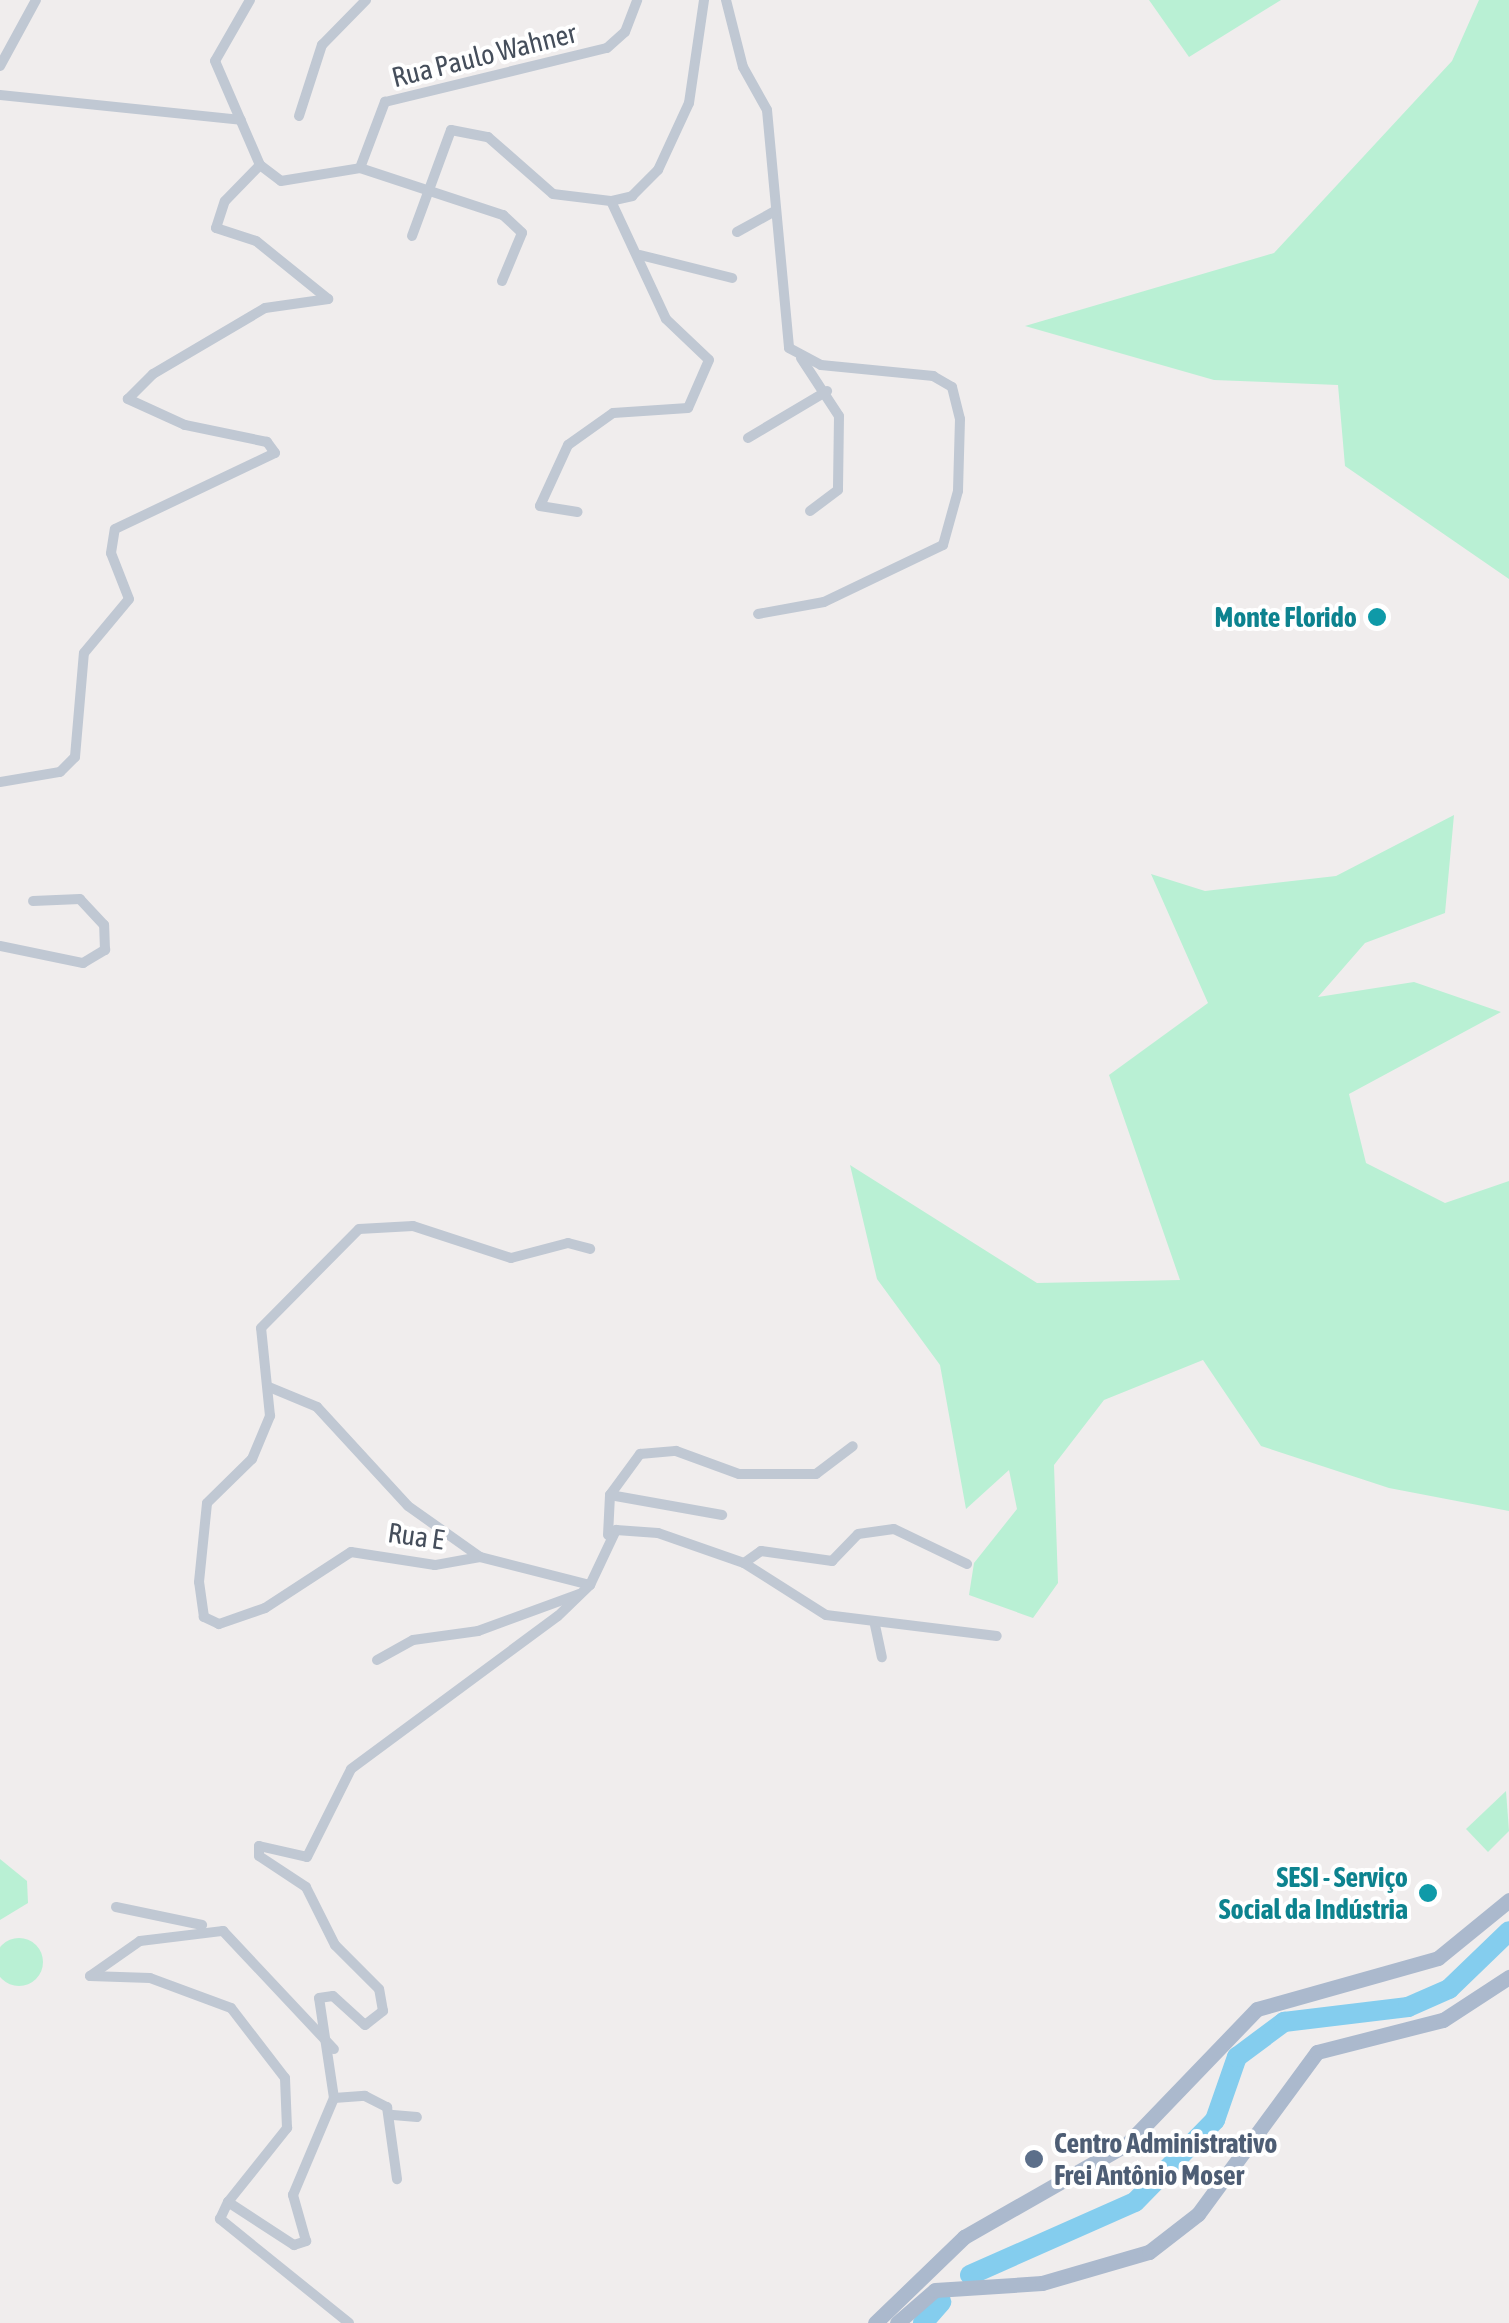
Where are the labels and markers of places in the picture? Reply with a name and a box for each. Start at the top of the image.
place label: Monte Florido [1214,600,1357,634]
marker: Monte Florido [1366,606,1388,628]
place label: SESI - Serviço Social da Indústria [1219,1860,1408,1926]
marker: SESI - Serviço Social da Indústria [1417,1882,1439,1904]
place label: Centro Administrativo Frei Antônio Moser [1054,2126,1277,2192]
marker: Centro Administrativo Frei Antônio Moser [1023,2148,1045,2170]

